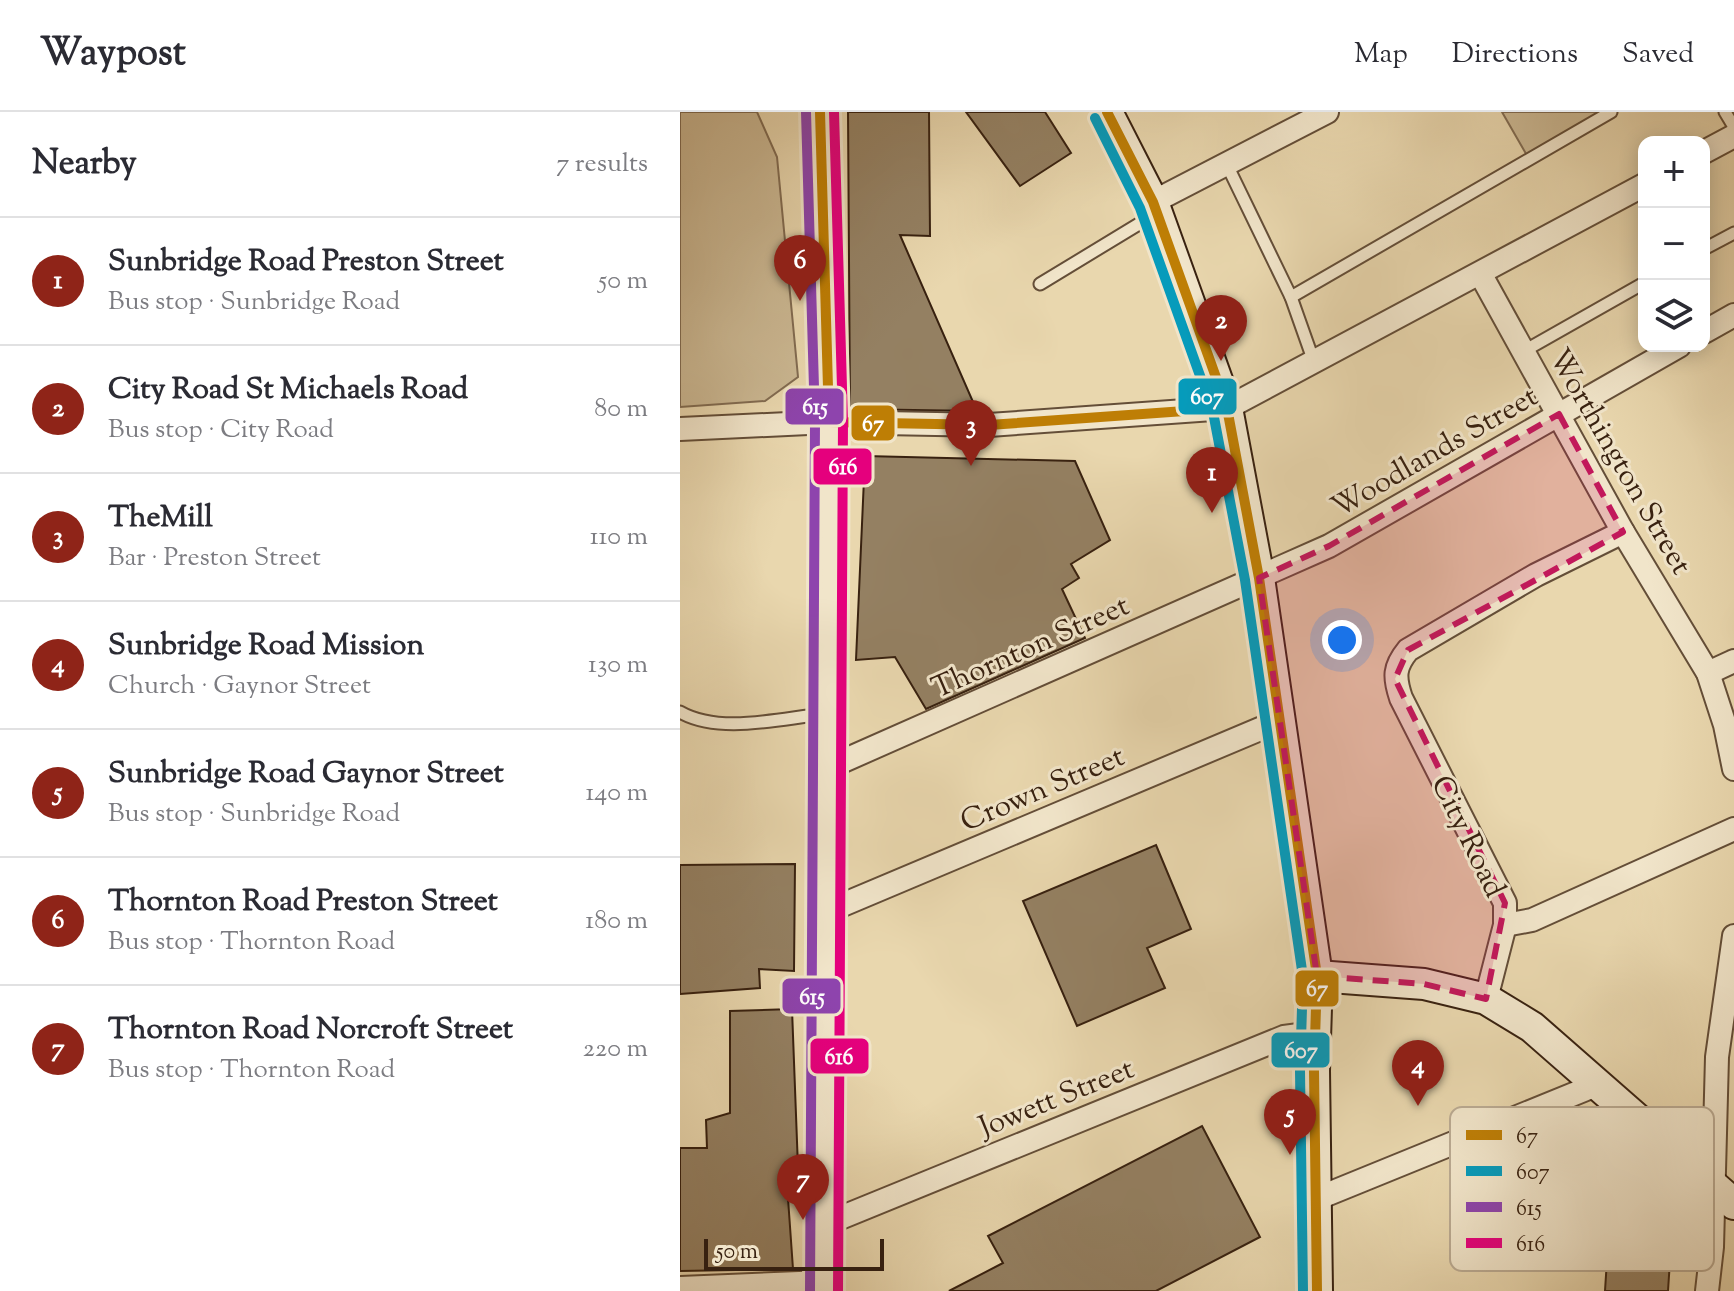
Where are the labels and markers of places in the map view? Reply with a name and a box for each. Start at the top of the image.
pin: 6 [774,235,826,301]
pin: 2 [1195,295,1247,361]
pin: 3 [945,400,997,466]
pin: 1 [1186,447,1238,513]
pin: 4 [1392,1040,1444,1106]
pin: 5 [1264,1089,1316,1155]
pin: 7 [777,1154,829,1220]

